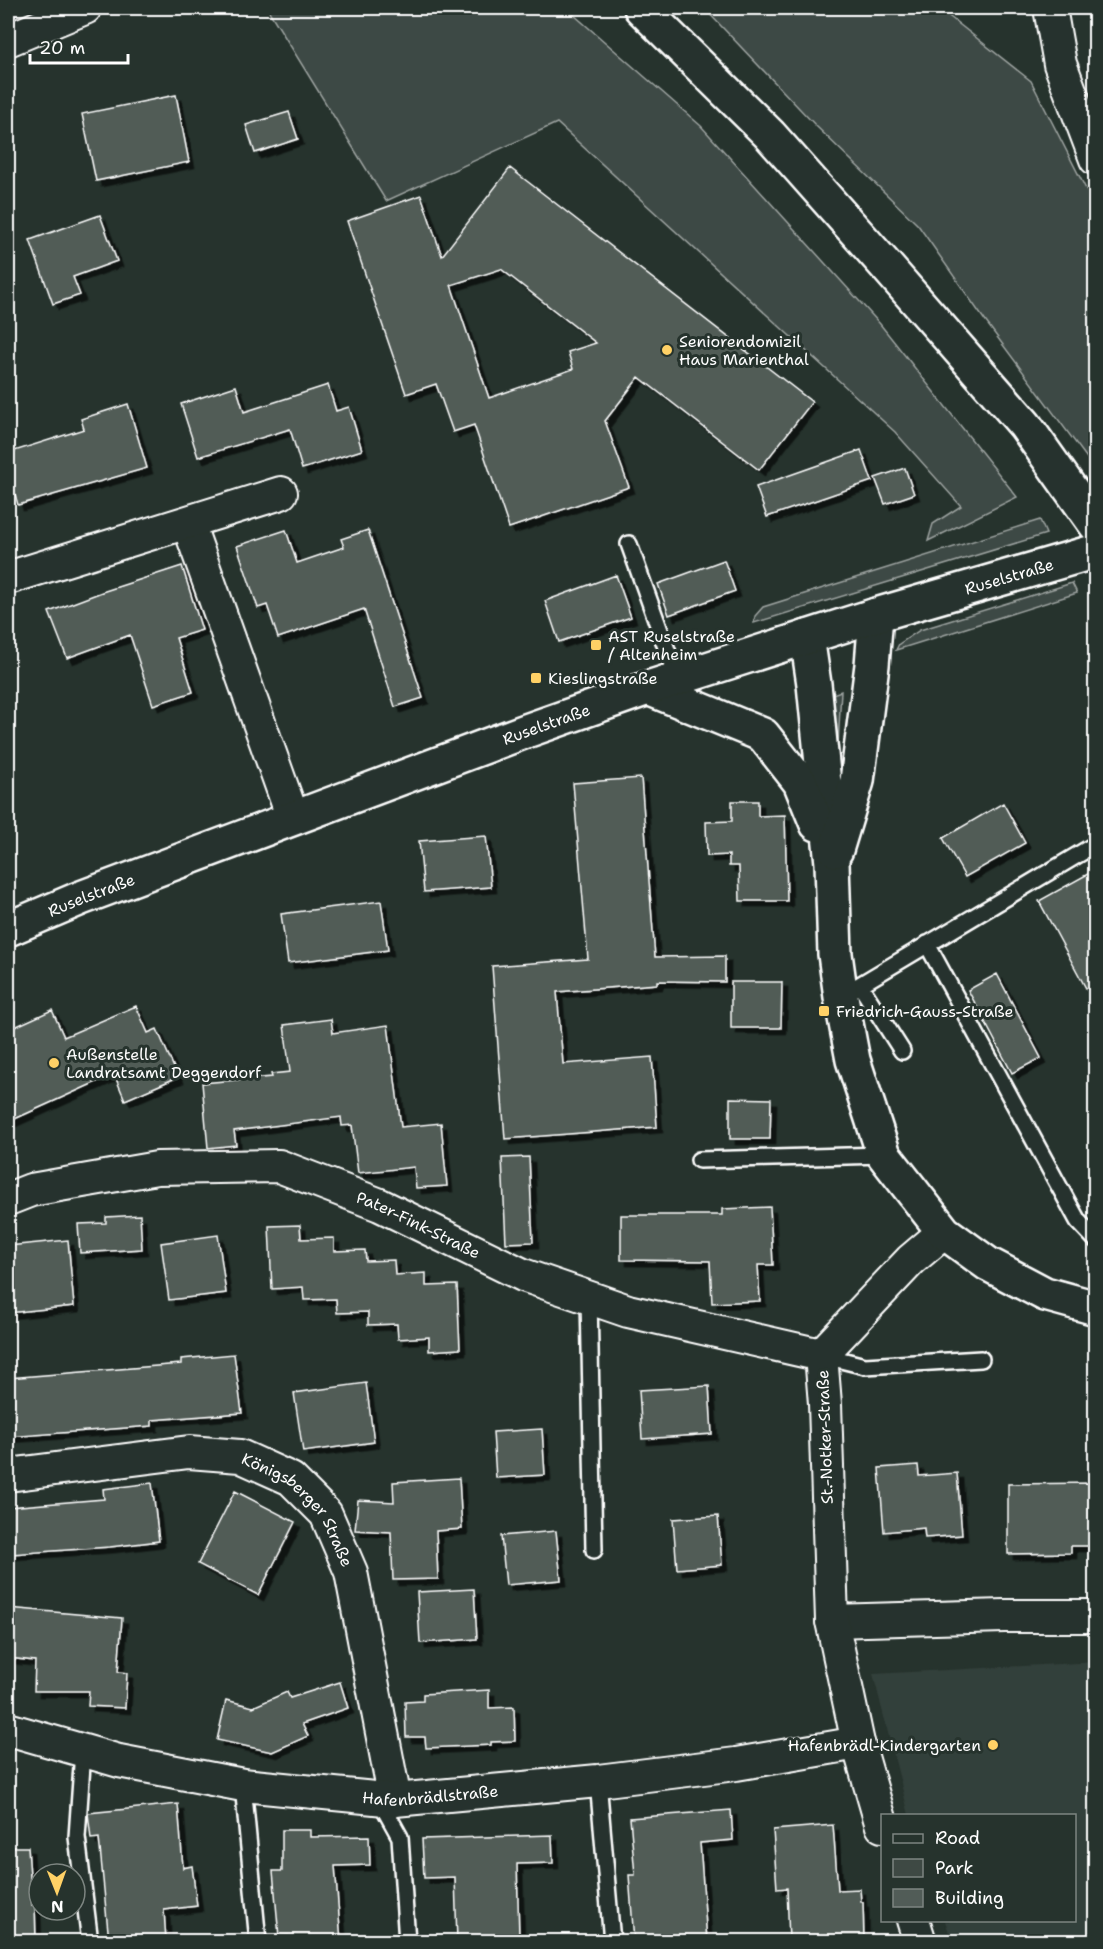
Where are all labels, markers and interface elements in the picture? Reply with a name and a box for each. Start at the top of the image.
scale bar [30,27,128,65]
text: 20 m [39,36,85,60]
place label: Seniorendomizil Haus Marienthal [679,331,809,370]
marker: Seniorendomizil Haus Marienthal [660,343,674,357]
street label: Ruselstraße [962,553,1056,599]
place label: AST Ruselstraße / Altenheim [608,626,735,665]
marker: AST Ruselstraße / Altenheim [589,638,603,652]
place label: Kieslingstraße [548,668,658,689]
marker: Kieslingstraße [529,671,543,685]
street label: Ruselstraße [499,699,593,749]
street label: Ruselstraße [45,868,138,921]
place label: Friedrich-Gauss-Straße [836,1001,1014,1022]
marker: Friedrich-Gauss-Straße [817,1004,831,1018]
place label: Außenstelle Landratsamt Deggendorf [66,1044,262,1083]
marker: Außenstelle Landratsamt Deggendorf [47,1056,61,1070]
street label: Pater-Fink-Straße [353,1186,484,1263]
street label: St.-Notker-Straße [812,1369,838,1505]
street label: Königsberger Straße [238,1448,358,1570]
place label: Hafenbrädl-Kindergarten [788,1735,981,1756]
marker: Hafenbrädl-Kindergarten [986,1738,1000,1752]
street label: Hafenbrädlstraße [361,1780,499,1811]
legend [881,1814,1076,1922]
text: Road [935,1826,980,1850]
text: Park [935,1856,974,1880]
north arrow [27,1862,87,1922]
text: Building [935,1886,1004,1910]
text: N [51,1896,64,1917]

